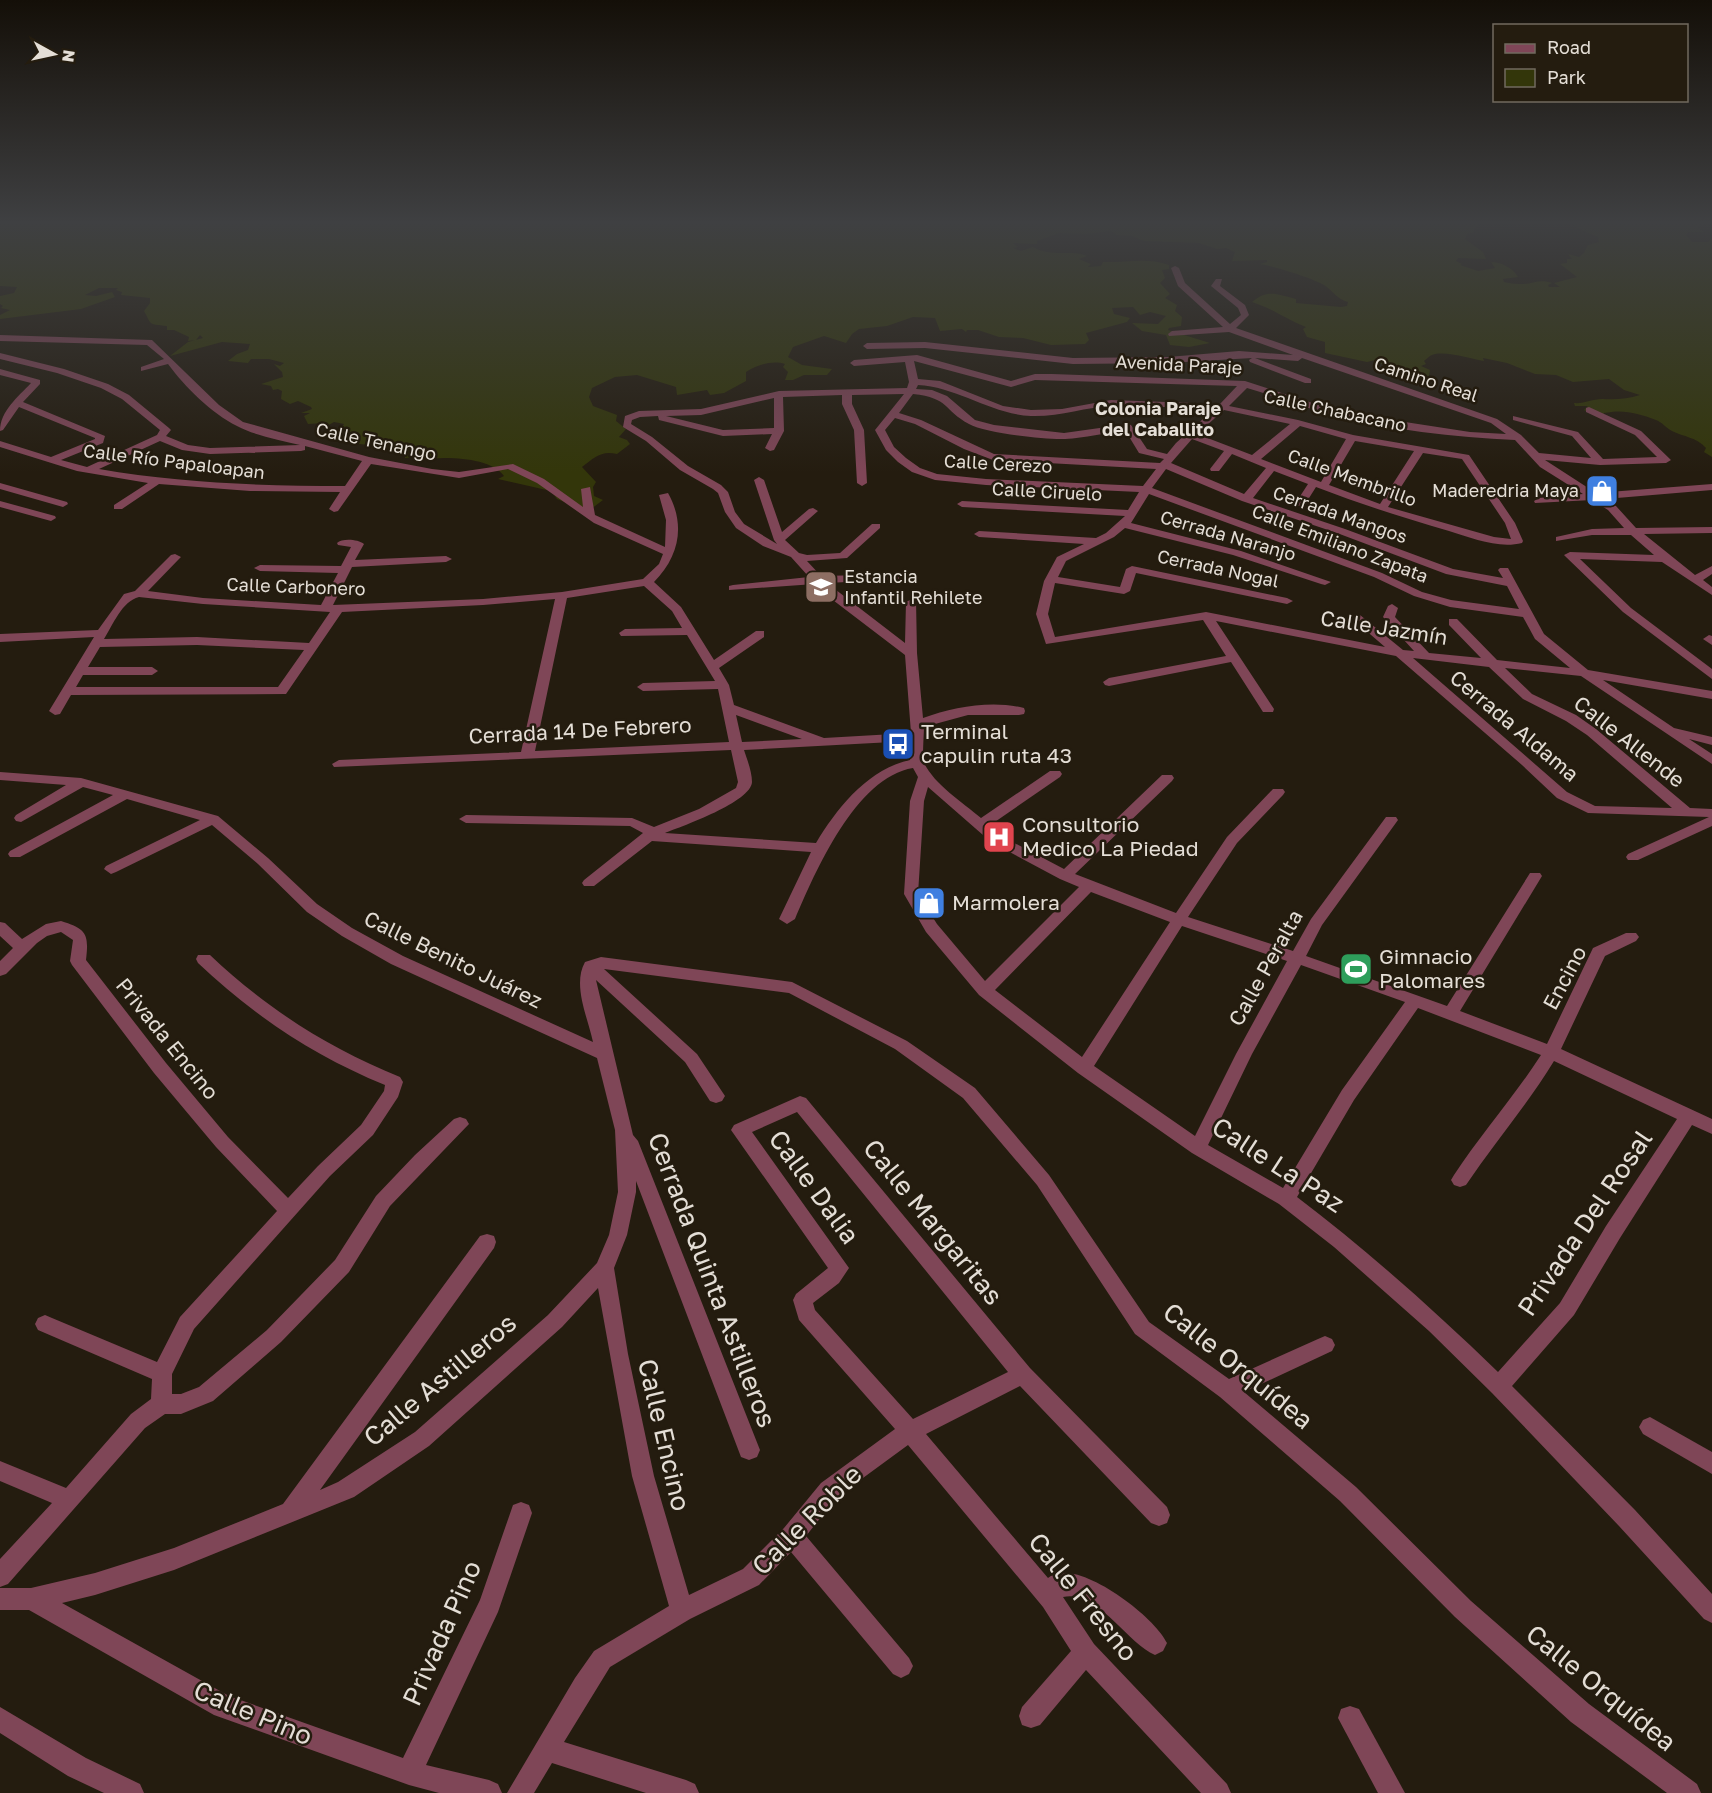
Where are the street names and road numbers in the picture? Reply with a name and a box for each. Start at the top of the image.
street label: Avenida Paraje [1115,350,1243,378]
street label: Camino Real [1372,352,1481,406]
street label: Calle Chabacano [1262,384,1409,436]
street label: Calle Tenango [314,417,439,465]
street label: Calle Río Papaloapan [82,439,266,483]
street label: Calle Membrillo [1285,444,1420,511]
street label: Calle Cerezo [943,449,1053,477]
street label: Calle Ciruelo [991,477,1103,505]
street label: Cerrada Mangos [1270,481,1410,547]
street label: Calle Emiliano Zapata [1249,499,1432,587]
street label: Cerrada Naranjo [1158,505,1299,565]
street label: Cerrada Nogal [1155,544,1281,592]
street label: Calle Carbonero [226,573,366,599]
street label: Calle Jazmín [1319,604,1449,650]
street label: Cerrada Aldama [1445,664,1584,787]
street label: Calle Allende [1569,690,1690,793]
street label: Cerrada 14 De Febrero [468,711,692,749]
street label: Calle Benito Juárez [360,905,547,1014]
street label: Calle Peralta [1222,905,1308,1030]
street label: Encino [1537,941,1592,1014]
street label: Privada Encino [111,972,225,1104]
street label: Calle La Paz [1206,1110,1350,1219]
street label: Calle Dalia [763,1124,866,1250]
street label: Privada Del Rosal [1511,1124,1658,1322]
street label: Cerrada Quinta Astilleros [642,1128,783,1432]
street label: Calle Margaritas [857,1133,1010,1311]
street label: Calle Orquídea [1157,1296,1320,1436]
street label: Calle Astilleros [357,1307,522,1452]
street label: Calle Encino [632,1356,697,1514]
street label: Calle Roble [745,1458,868,1581]
street label: Calle Fresno [1022,1526,1145,1667]
street label: Privada Pino [396,1556,487,1710]
street label: Calle Orquídea [1520,1618,1683,1758]
street label: Calle Pino [189,1674,317,1751]

